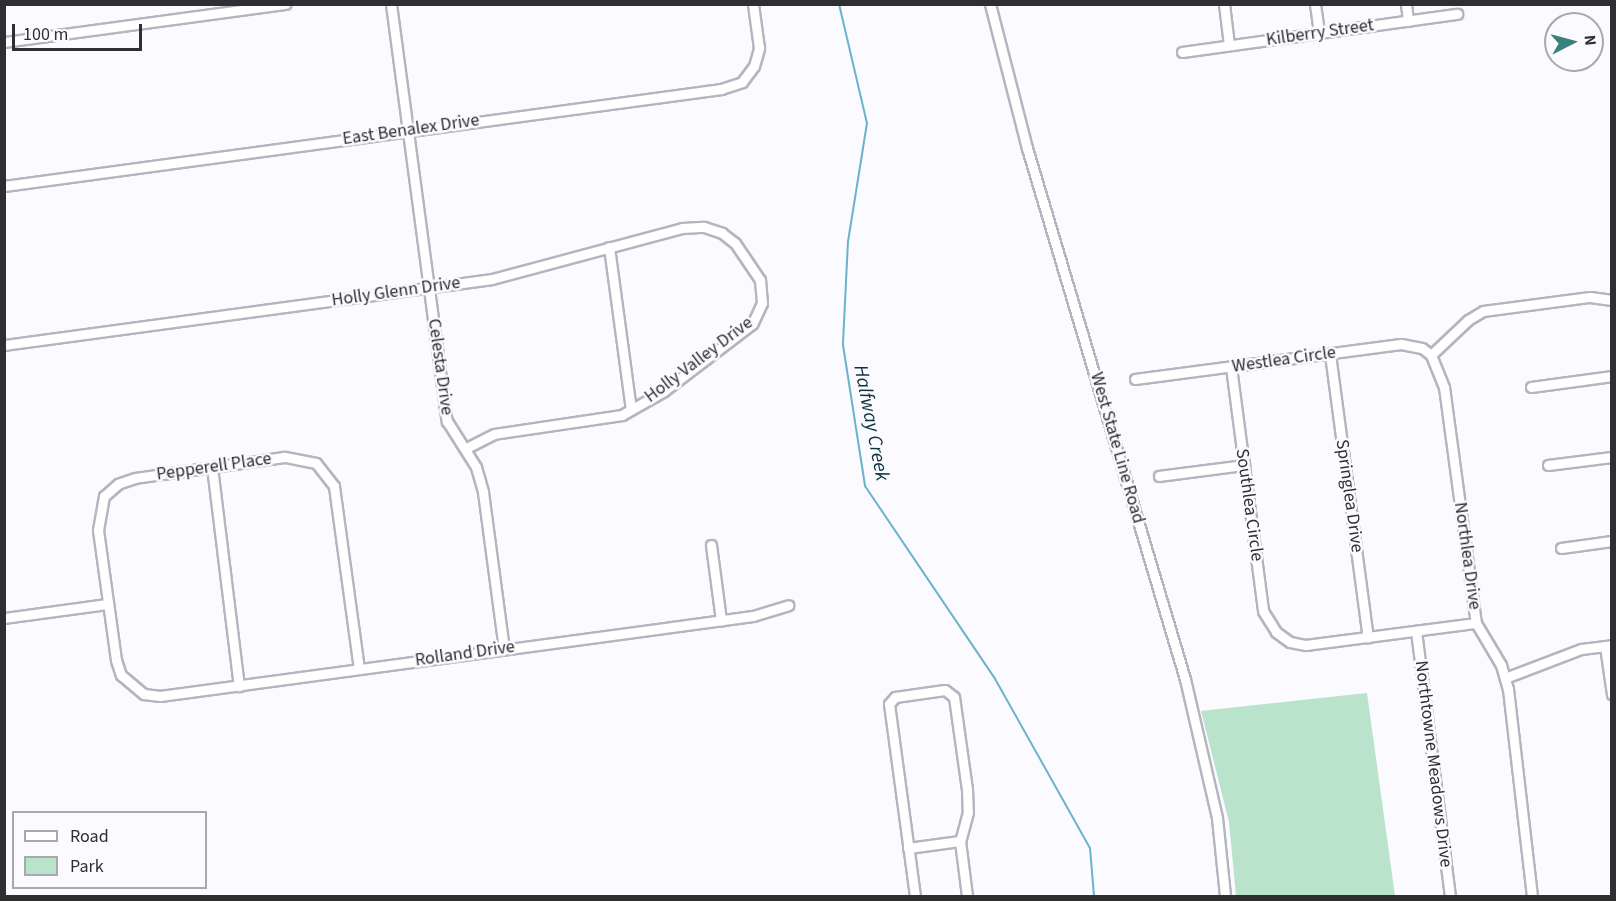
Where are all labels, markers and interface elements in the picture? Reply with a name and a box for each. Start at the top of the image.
scale bar [15,12,146,50]
north arrow [1544,12,1604,72]
street label: Kilberry Street [1265,15,1375,51]
text: 100 m [23,22,68,47]
text: N [1578,34,1601,47]
street label: East Benalex Drive [341,110,481,150]
street label: Holly Glenn Drive [330,272,462,312]
street label: Holly Valley Drive [641,312,757,408]
street label: Celesta Drive [423,317,457,417]
street label: Westlea Circle [1231,342,1337,378]
water label: Halfway Creek [848,363,894,483]
street label: West State Line Road [1085,370,1149,526]
street label: Springlea Drive [1330,438,1368,554]
street label: Southlea Circle [1230,447,1268,563]
street label: Pepperell Place [155,448,273,486]
street label: Northlea Drive [1449,501,1485,611]
street label: Rolland Drive [414,636,516,672]
street label: Northtowne Meadows Drive [1410,659,1456,869]
legend [12,811,207,889]
text: Road [70,824,109,849]
text: Park [70,854,104,879]

